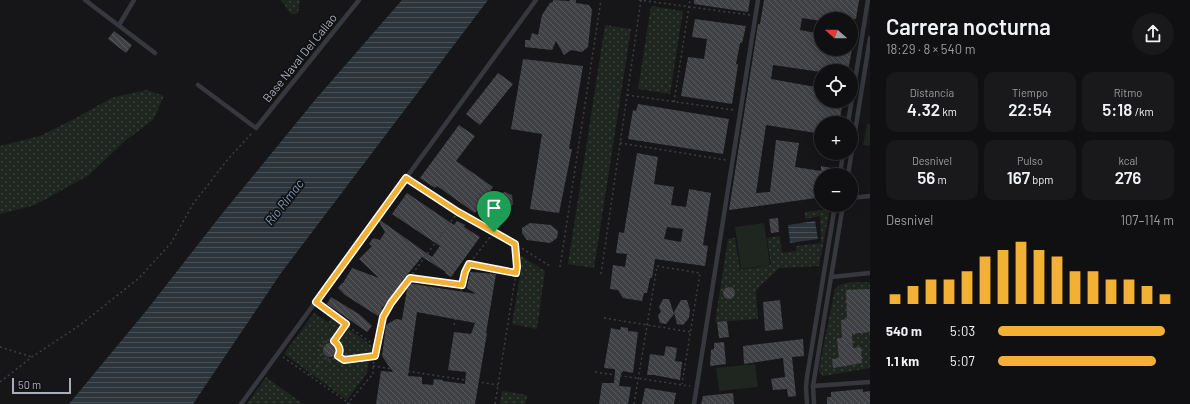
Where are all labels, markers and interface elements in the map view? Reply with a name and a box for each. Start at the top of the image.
street label: Base Naval Del Callao [259,10,339,104]
north arrow [814,12,858,56]
map controls [814,12,858,212]
text: Carrera nocturna [886,13,1051,39]
button: share [1132,13,1174,55]
text: 18:29 · 8 × 540 m [886,41,975,57]
button: locate [814,64,858,108]
text: Distancia [910,86,954,99]
text: Tiempo [1012,86,1048,99]
text: Ritmo [1114,86,1142,99]
text: 4.32 [907,99,940,119]
text: 22:54 [1008,99,1052,119]
text: 5:18 [1102,99,1132,119]
text: km [940,105,957,118]
text: /km [1132,105,1154,118]
button: + [814,116,858,160]
text: Desnivel [912,154,952,167]
text: Pulso [1017,154,1043,167]
text: kcal [1118,154,1138,167]
text: 56 [917,167,935,187]
text: 167 [1007,167,1030,187]
text: 276 [1115,167,1141,187]
button: − [814,168,858,212]
text: m [935,173,947,186]
text: bpm [1030,173,1053,186]
water label: Río Rímac [261,175,307,228]
pin [477,191,511,232]
icon: arrive [483,197,505,219]
text: Desnivel [886,212,933,228]
text: 107–114 m [1120,212,1174,228]
text: 540 m [886,323,922,339]
text: 5:03 [950,323,975,339]
text: 1.1 km [886,353,919,369]
text: 5:07 [950,353,975,369]
scale bar [12,376,71,395]
text: 50 m [18,378,41,391]

